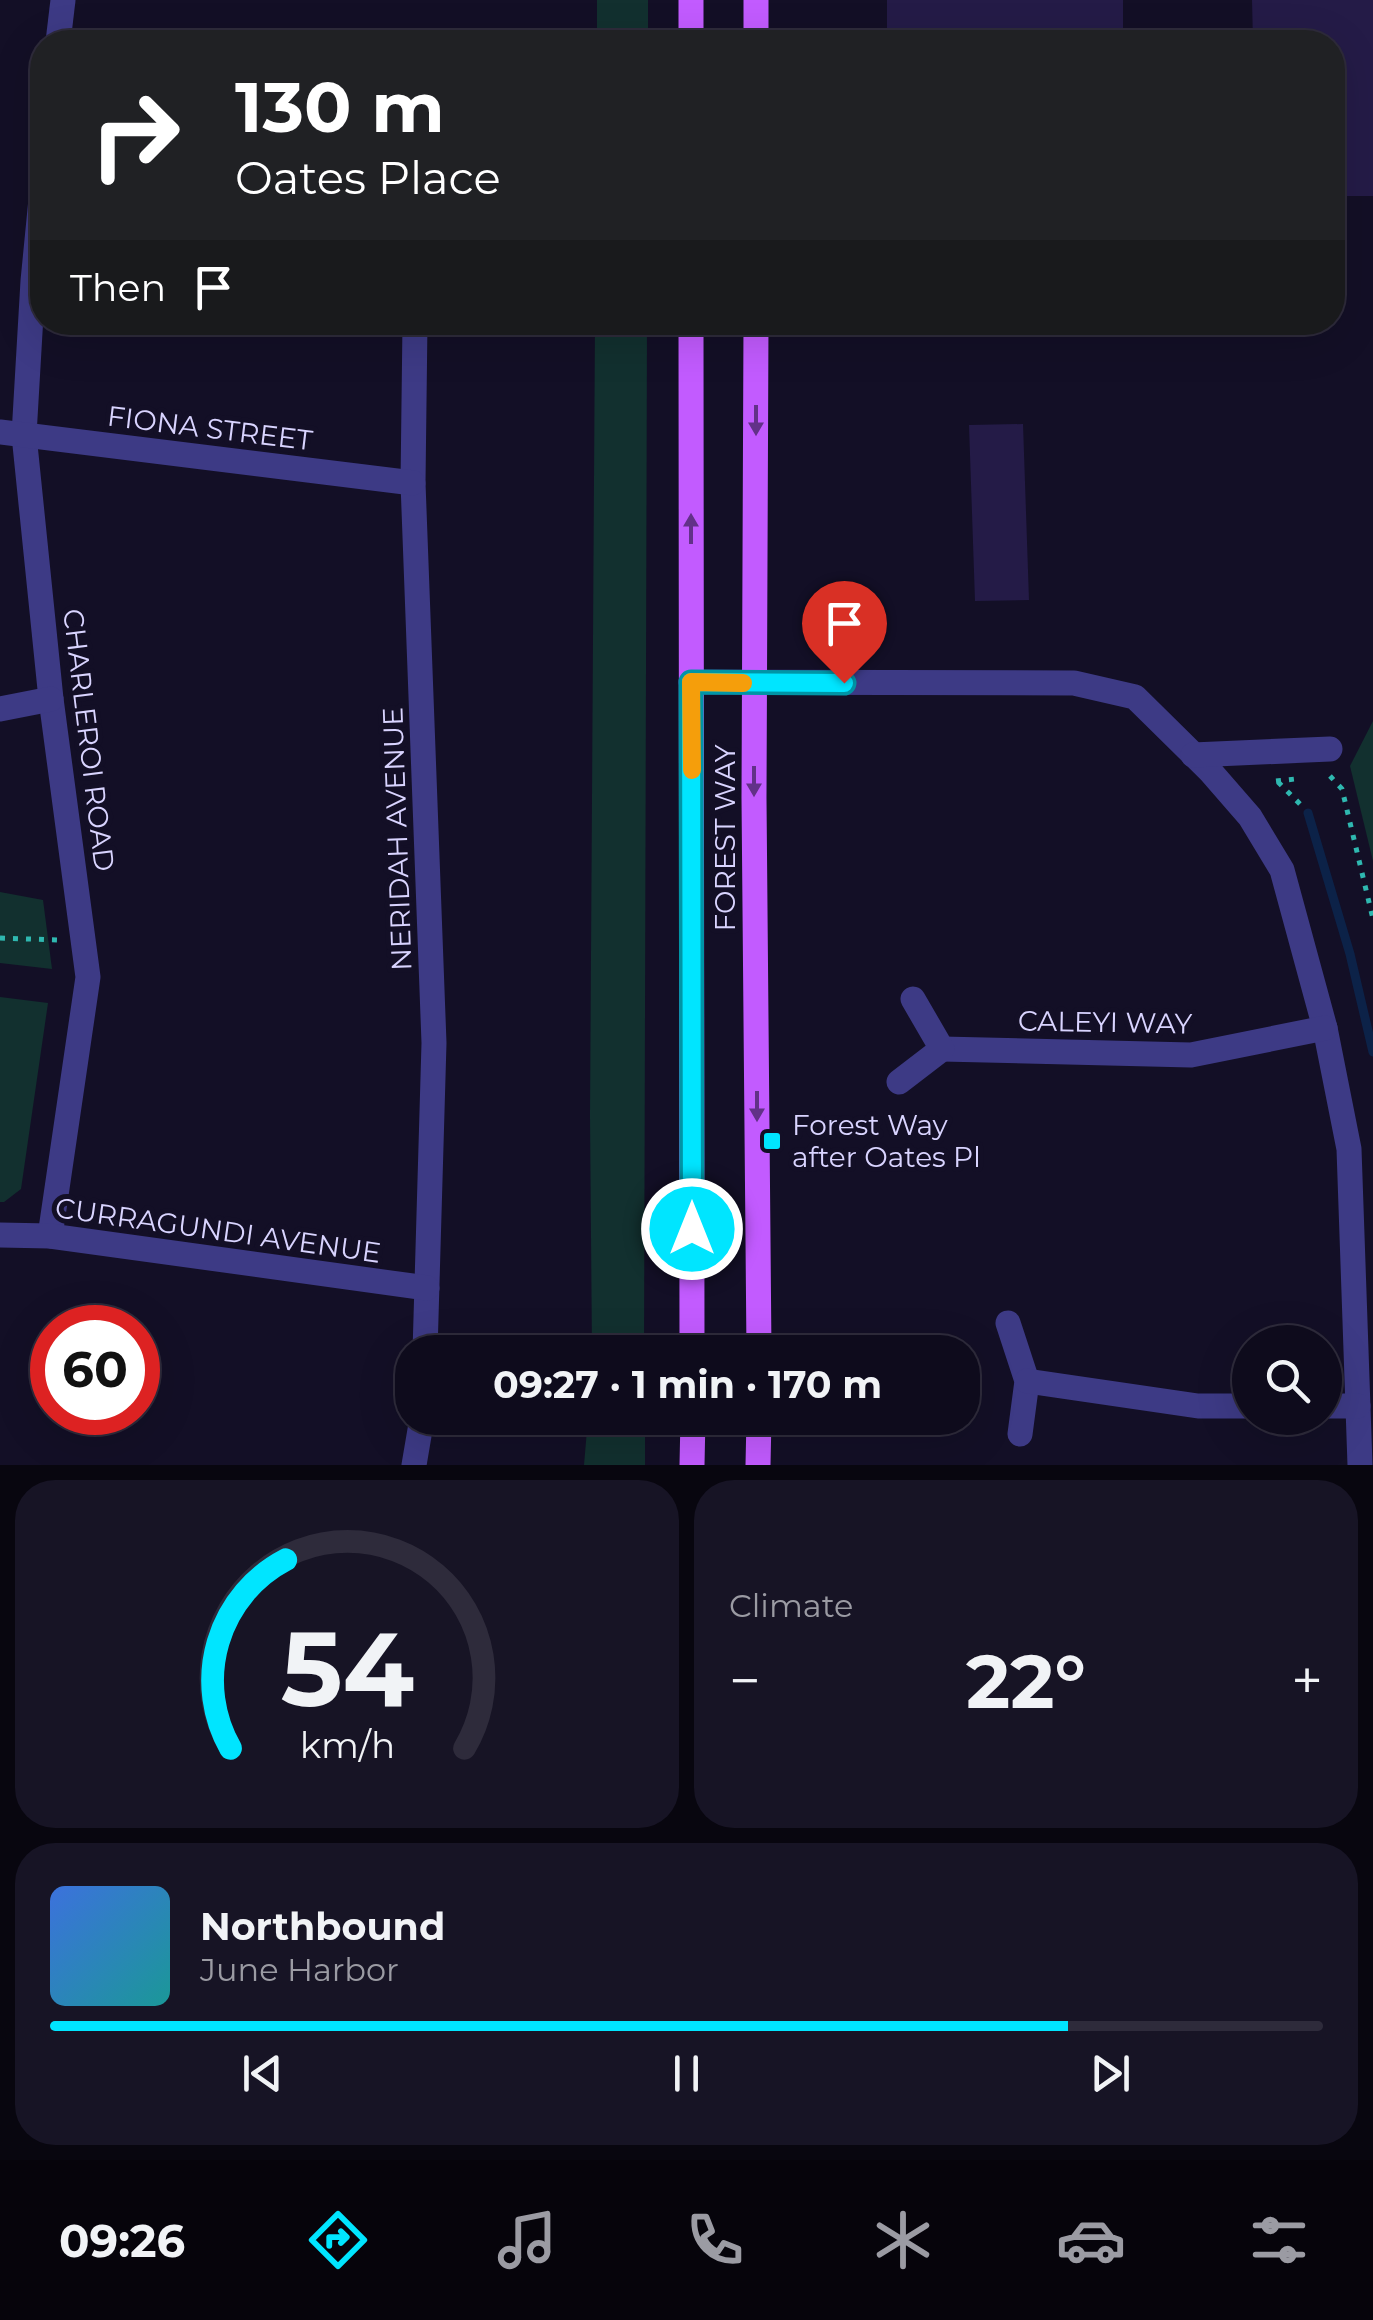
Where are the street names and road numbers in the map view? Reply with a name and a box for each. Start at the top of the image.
street label: FIONA STREET [105,399,315,457]
street label: CHARLEROI ROAD [56,607,122,873]
street label: NERIDAH AVENUE [375,707,419,971]
street label: FOREST WAY [708,744,742,931]
street label: CALEYI WAY [1018,1003,1193,1041]
street label: CURRAGUNDI AVENUE [53,1190,383,1270]

